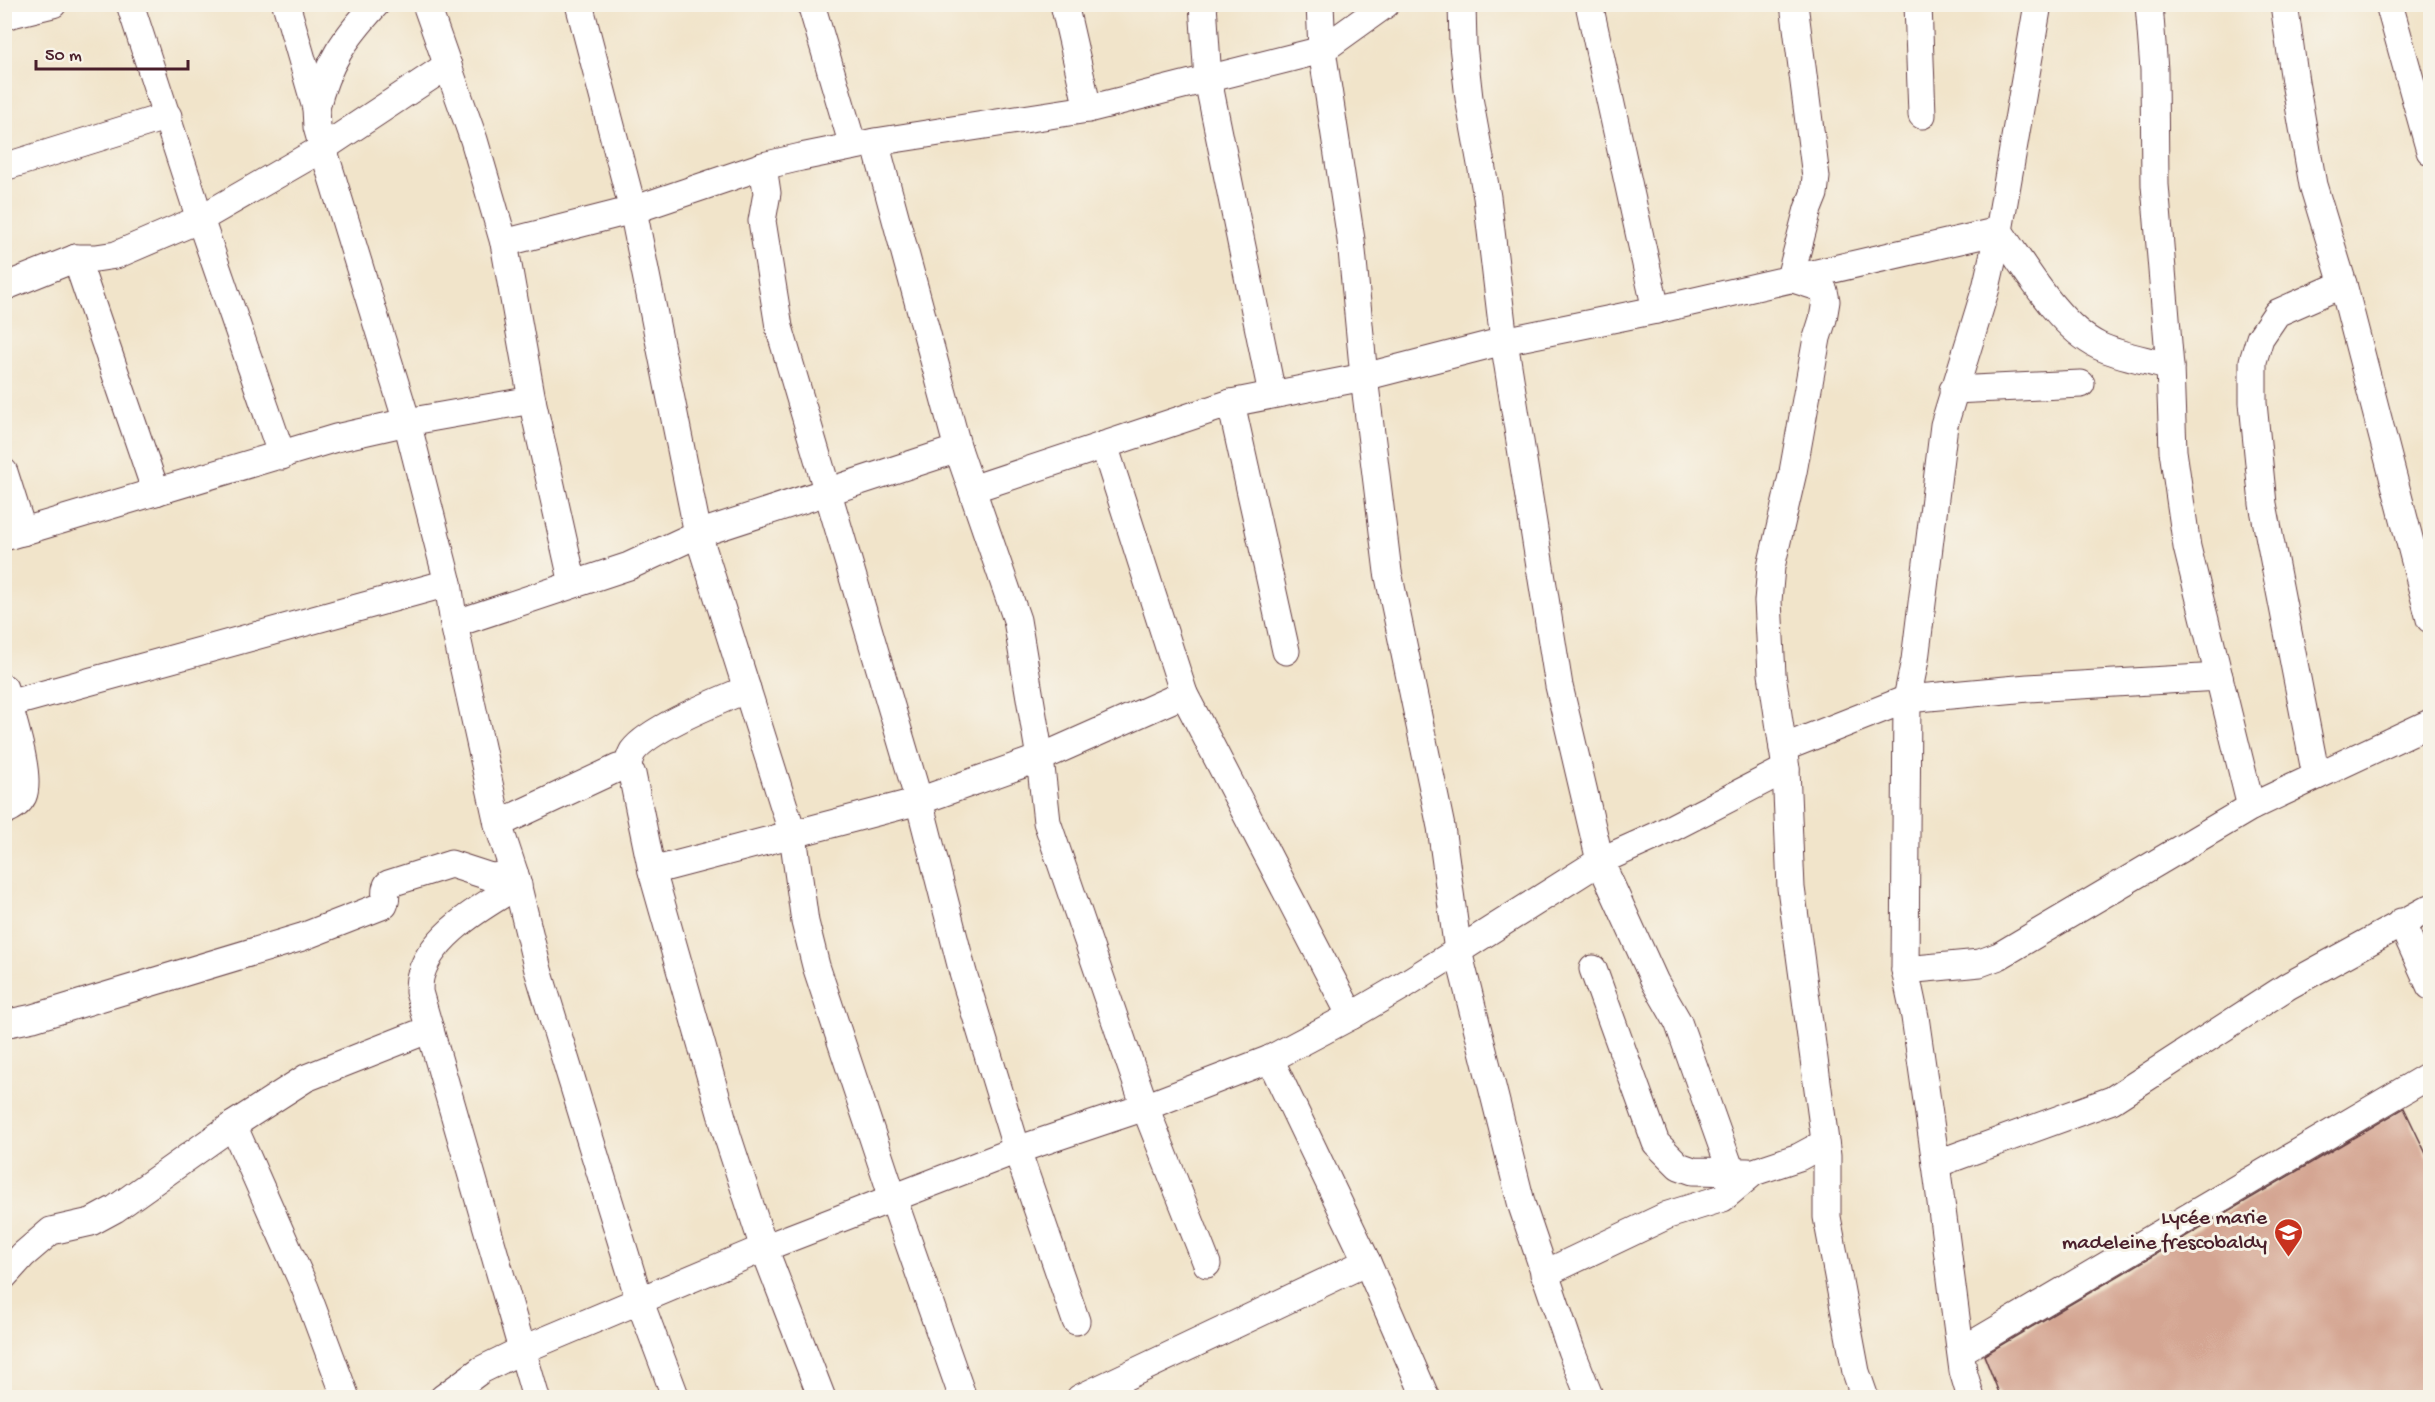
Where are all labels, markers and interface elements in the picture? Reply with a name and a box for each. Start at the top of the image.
scale bar [36,33,188,71]
text: 50 m [45,46,82,67]
place label: Lycée marie madeleine frescobaldy [2062,1206,2268,1257]
school or university icon: Lycée marie madeleine frescobaldy [2272,1216,2304,1258]

